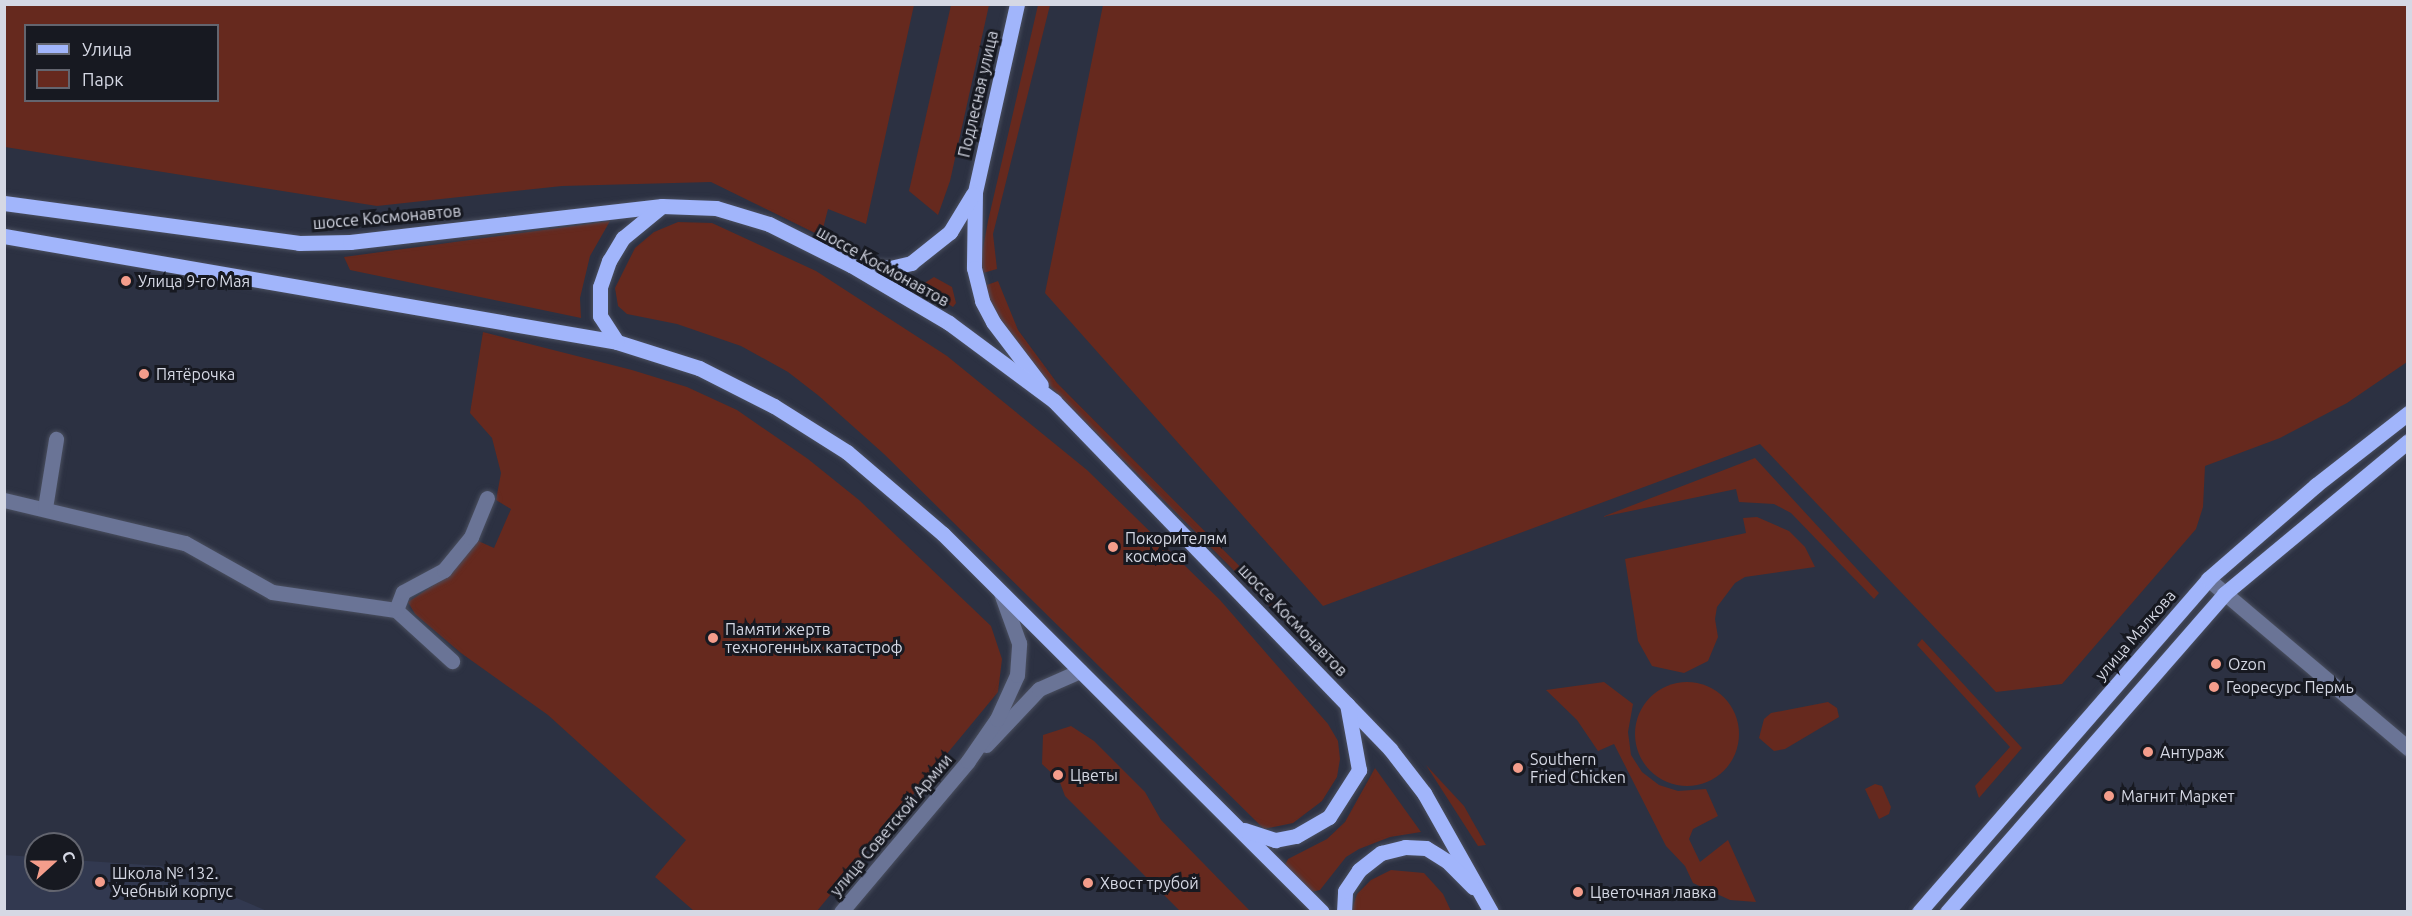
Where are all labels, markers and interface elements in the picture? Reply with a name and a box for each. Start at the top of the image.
legend [24,24,219,102]
street label: Подлесная улица [954,29,1002,159]
text: Улица [82,39,132,59]
text: Парк [82,69,123,89]
street label: шоссе Космонавтов [312,201,462,233]
street label: шоссе Космонавтов [813,222,953,310]
place label: Улица 9-го Мая [138,271,250,291]
marker: Улица 9-го Мая [119,274,133,288]
place label: Пятёрочка [156,364,235,384]
marker: Пятёрочка [137,367,151,381]
place label: Покорителям космоса [1125,528,1227,566]
marker: Покорителям космоса [1106,540,1120,554]
street label: шоссе Космонавтов [1234,560,1352,680]
street label: улица Малкова [2091,586,2179,684]
place label: Памяти жертв техногенных катастроф [725,619,903,657]
marker: Памяти жертв техногенных катастроф [706,631,720,645]
place label: Ozon [2228,654,2266,674]
marker: Ozon [2209,657,2223,671]
place label: Георесурс Пермь [2226,677,2354,697]
marker: Георесурс Пермь [2207,680,2221,694]
place label: Антураж [2160,742,2224,762]
marker: Антураж [2141,745,2155,759]
place label: Southern Fried Chicken [1530,749,1626,787]
street label: улица Советской Армии [826,750,956,900]
marker: Southern Fried Chicken [1511,761,1525,775]
place label: Цветы [1070,765,1118,785]
marker: Цветы [1051,768,1065,782]
place label: Магнит Маркет [2121,786,2235,806]
marker: Магнит Маркет [2102,789,2116,803]
north arrow [24,832,84,892]
text: С [59,848,79,864]
place label: Школа № 132. Учебный корпус [112,863,233,901]
place label: Хвост трубой [1100,873,1199,893]
marker: Школа № 132. Учебный корпус [93,875,107,889]
marker: Хвост трубой [1081,876,1095,890]
place label: Цветочная лавка [1590,882,1716,902]
marker: Цветочная лавка [1571,885,1585,899]

